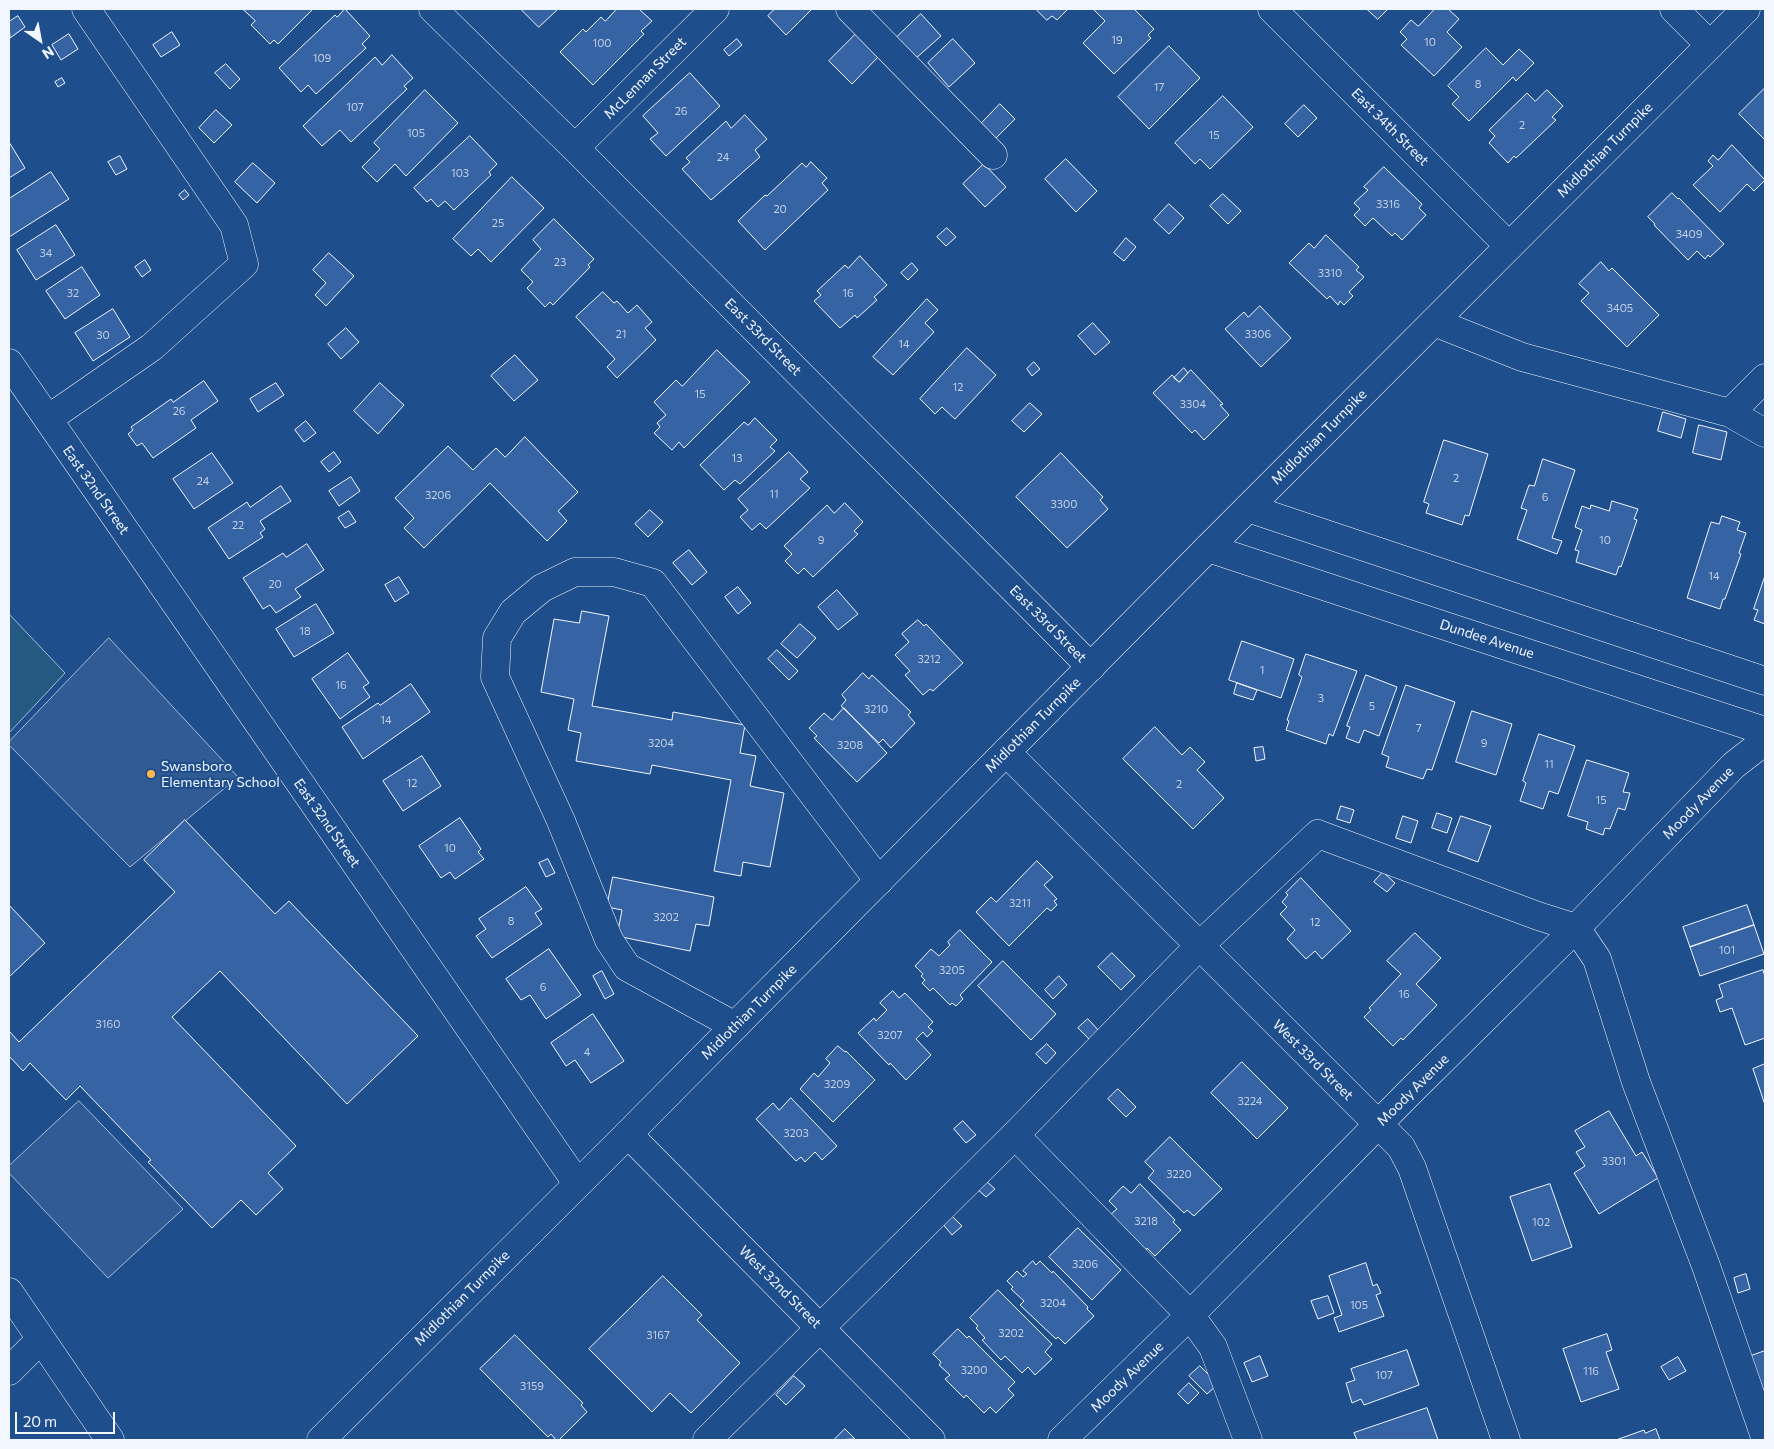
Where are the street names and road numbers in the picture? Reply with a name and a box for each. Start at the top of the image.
street label: McLennan Street [600,33,690,123]
street label: East 34th Street [1348,85,1432,169]
street label: Midlothian Turnpike [1554,99,1656,201]
street label: East 33rd Street [721,295,805,379]
street label: Midlothian Turnpike [1268,386,1370,488]
street label: East 32nd Street [59,442,133,538]
street label: East 33rd Street [1006,582,1090,666]
street label: Dundee Avenue [1438,616,1536,662]
street label: Midlothian Turnpike [982,674,1084,776]
street label: Moody Avenue [1659,763,1737,843]
street label: East 32nd Street [290,775,364,871]
street label: Midlothian Turnpike [698,961,800,1063]
street label: West 33rd Street [1269,1016,1357,1104]
street label: Moody Avenue [1374,1051,1452,1129]
street label: West 32nd Street [735,1242,825,1332]
street label: Midlothian Turnpike [411,1247,513,1349]
street label: Moody Avenue [1087,1338,1167,1416]

